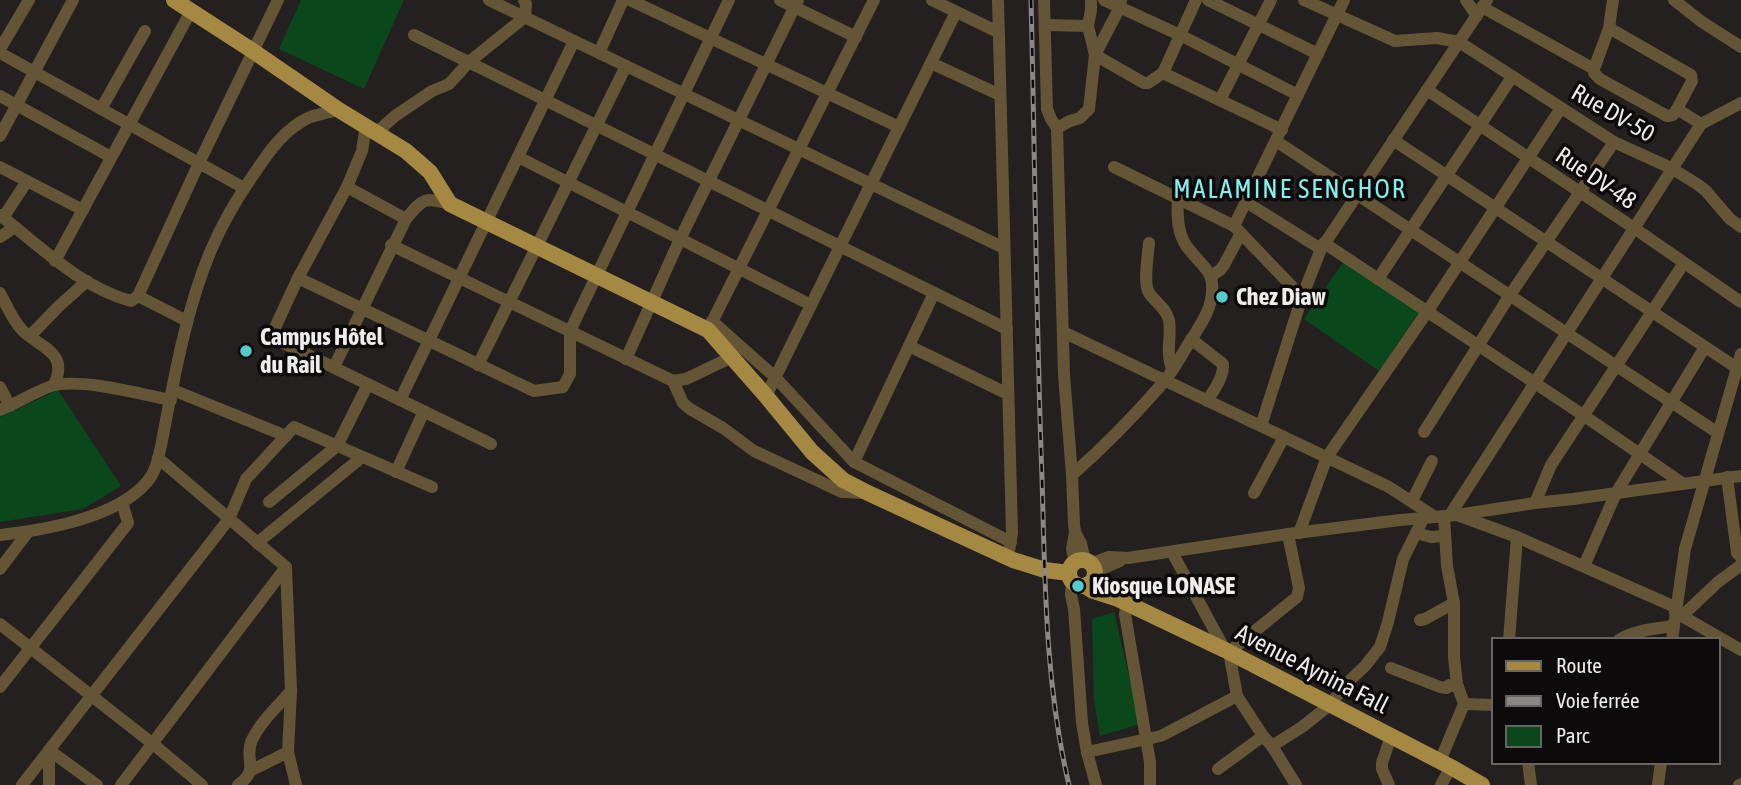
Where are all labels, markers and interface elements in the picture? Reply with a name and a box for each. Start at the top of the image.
street label: Rue DV-50 [1567,78,1659,147]
street label: Rue DV-48 [1551,141,1642,214]
district label: MALAMINE SENGHOR [1173,174,1407,204]
place label: Chez Diaw [1236,283,1326,310]
marker: Chez Diaw [1214,289,1230,305]
place label: Campus Hôtel du Rail [260,323,384,378]
marker: Campus Hôtel du Rail [238,343,254,359]
place label: Kiosque LONASE [1092,572,1235,599]
marker: Kiosque LONASE [1070,578,1086,594]
street label: Avenue Aynina Fall [1231,618,1394,719]
legend [1492,638,1720,764]
text: Route [1556,653,1602,677]
text: Voie ferrée [1556,688,1639,712]
text: Parc [1556,723,1590,747]

